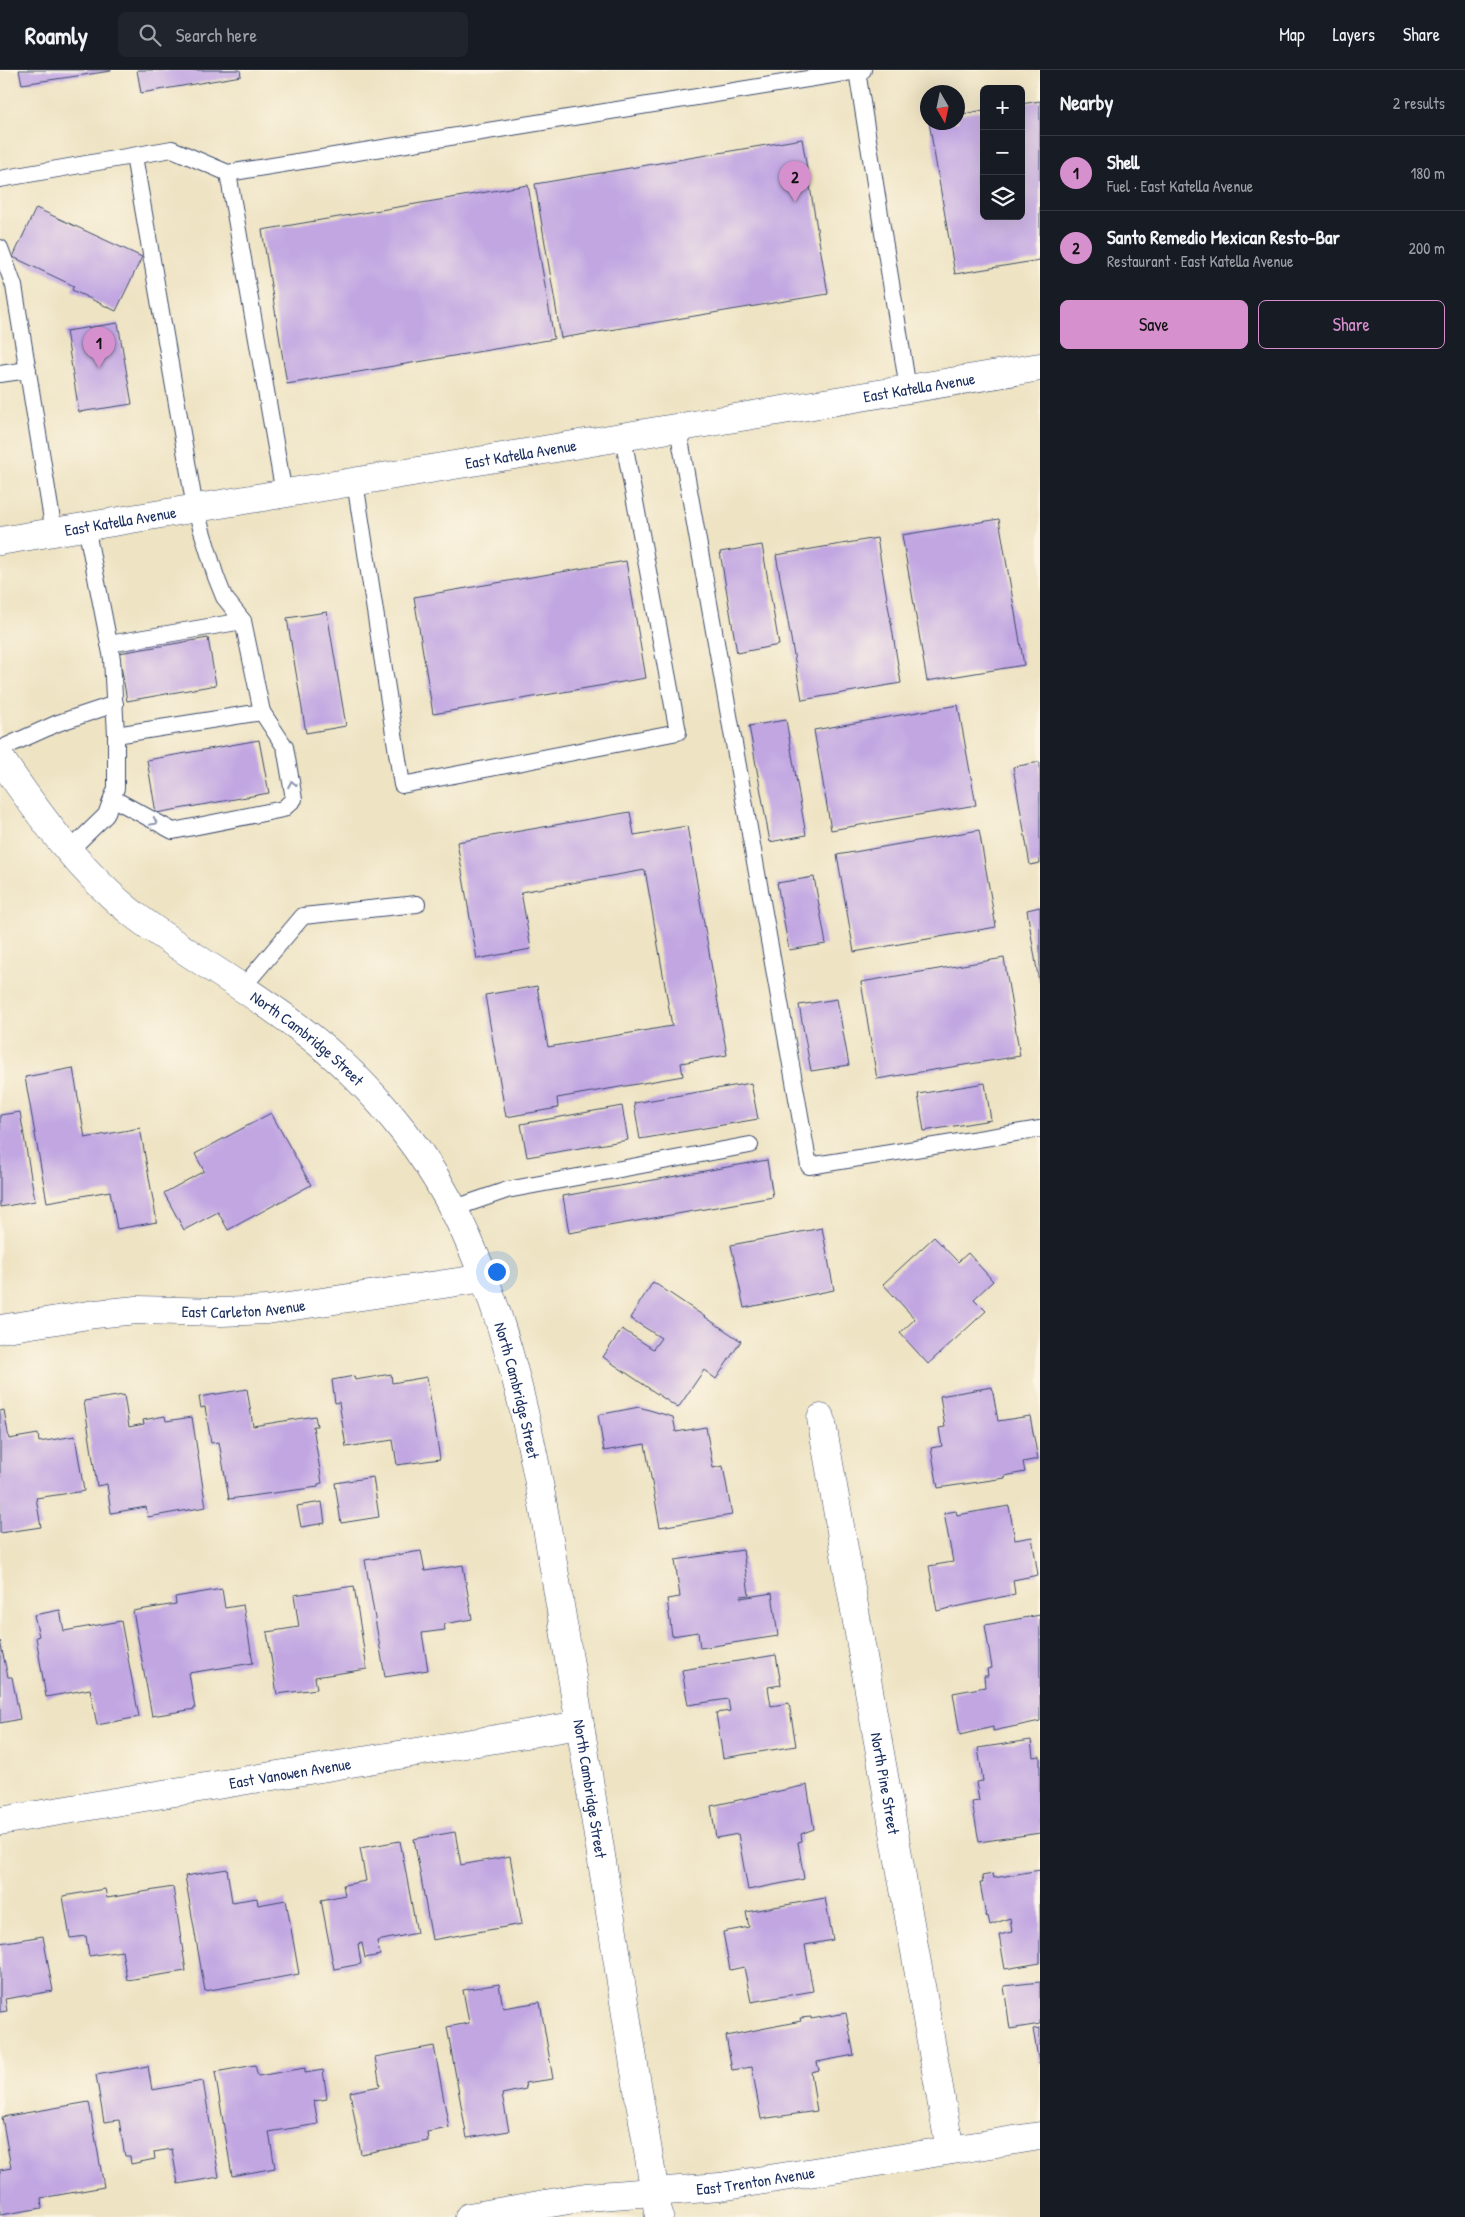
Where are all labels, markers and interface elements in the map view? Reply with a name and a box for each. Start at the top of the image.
search box [118,12,468,57]
text: Roamly [25,19,88,51]
icon: search [136,21,164,49]
text: Search here [176,22,257,48]
text: Map [1279,22,1305,47]
text: Layers [1333,22,1375,47]
text: Share [1403,22,1440,47]
north arrow [920,85,965,130]
map controls [980,85,1025,220]
button: + [980,85,1025,130]
text: Nearby [1060,88,1113,117]
text: 2 results [1393,92,1445,114]
button: − [980,130,1025,175]
text: Shell [1107,149,1139,175]
pin: 2 [779,161,811,202]
text: 1 [1073,162,1079,184]
text: 180 m [1411,162,1445,184]
button: layers [980,175,1025,220]
text: Fuel · East Katella Avenue [1107,175,1253,197]
text: Santo Remedio Mexican Resto-Bar [1107,224,1340,250]
text: 2 [1072,237,1080,259]
text: 200 m [1409,237,1445,259]
text: Restaurant · East Katella Avenue [1107,250,1293,272]
button: Save [1060,300,1248,349]
button: Share [1258,300,1445,349]
pin: 1 [83,327,115,368]
street label: East Katella Avenue [862,367,977,407]
street label: East Katella Avenue [463,434,579,474]
street label: East Katella Avenue [63,501,178,541]
one-way arrow [287,780,297,789]
one-way arrow [149,816,158,826]
street label: North Cambridge Street [246,985,369,1091]
your location [484,1259,510,1285]
street label: East Carleton Avenue [181,1293,307,1323]
street label: North Cambridge Street [489,1319,545,1461]
street label: North Cambridge Street [568,1718,612,1860]
street label: North Pine Street [866,1731,905,1836]
street label: East Vanowen Avenue [228,1752,353,1794]
street label: East Trenton Avenue [695,2161,817,2200]

